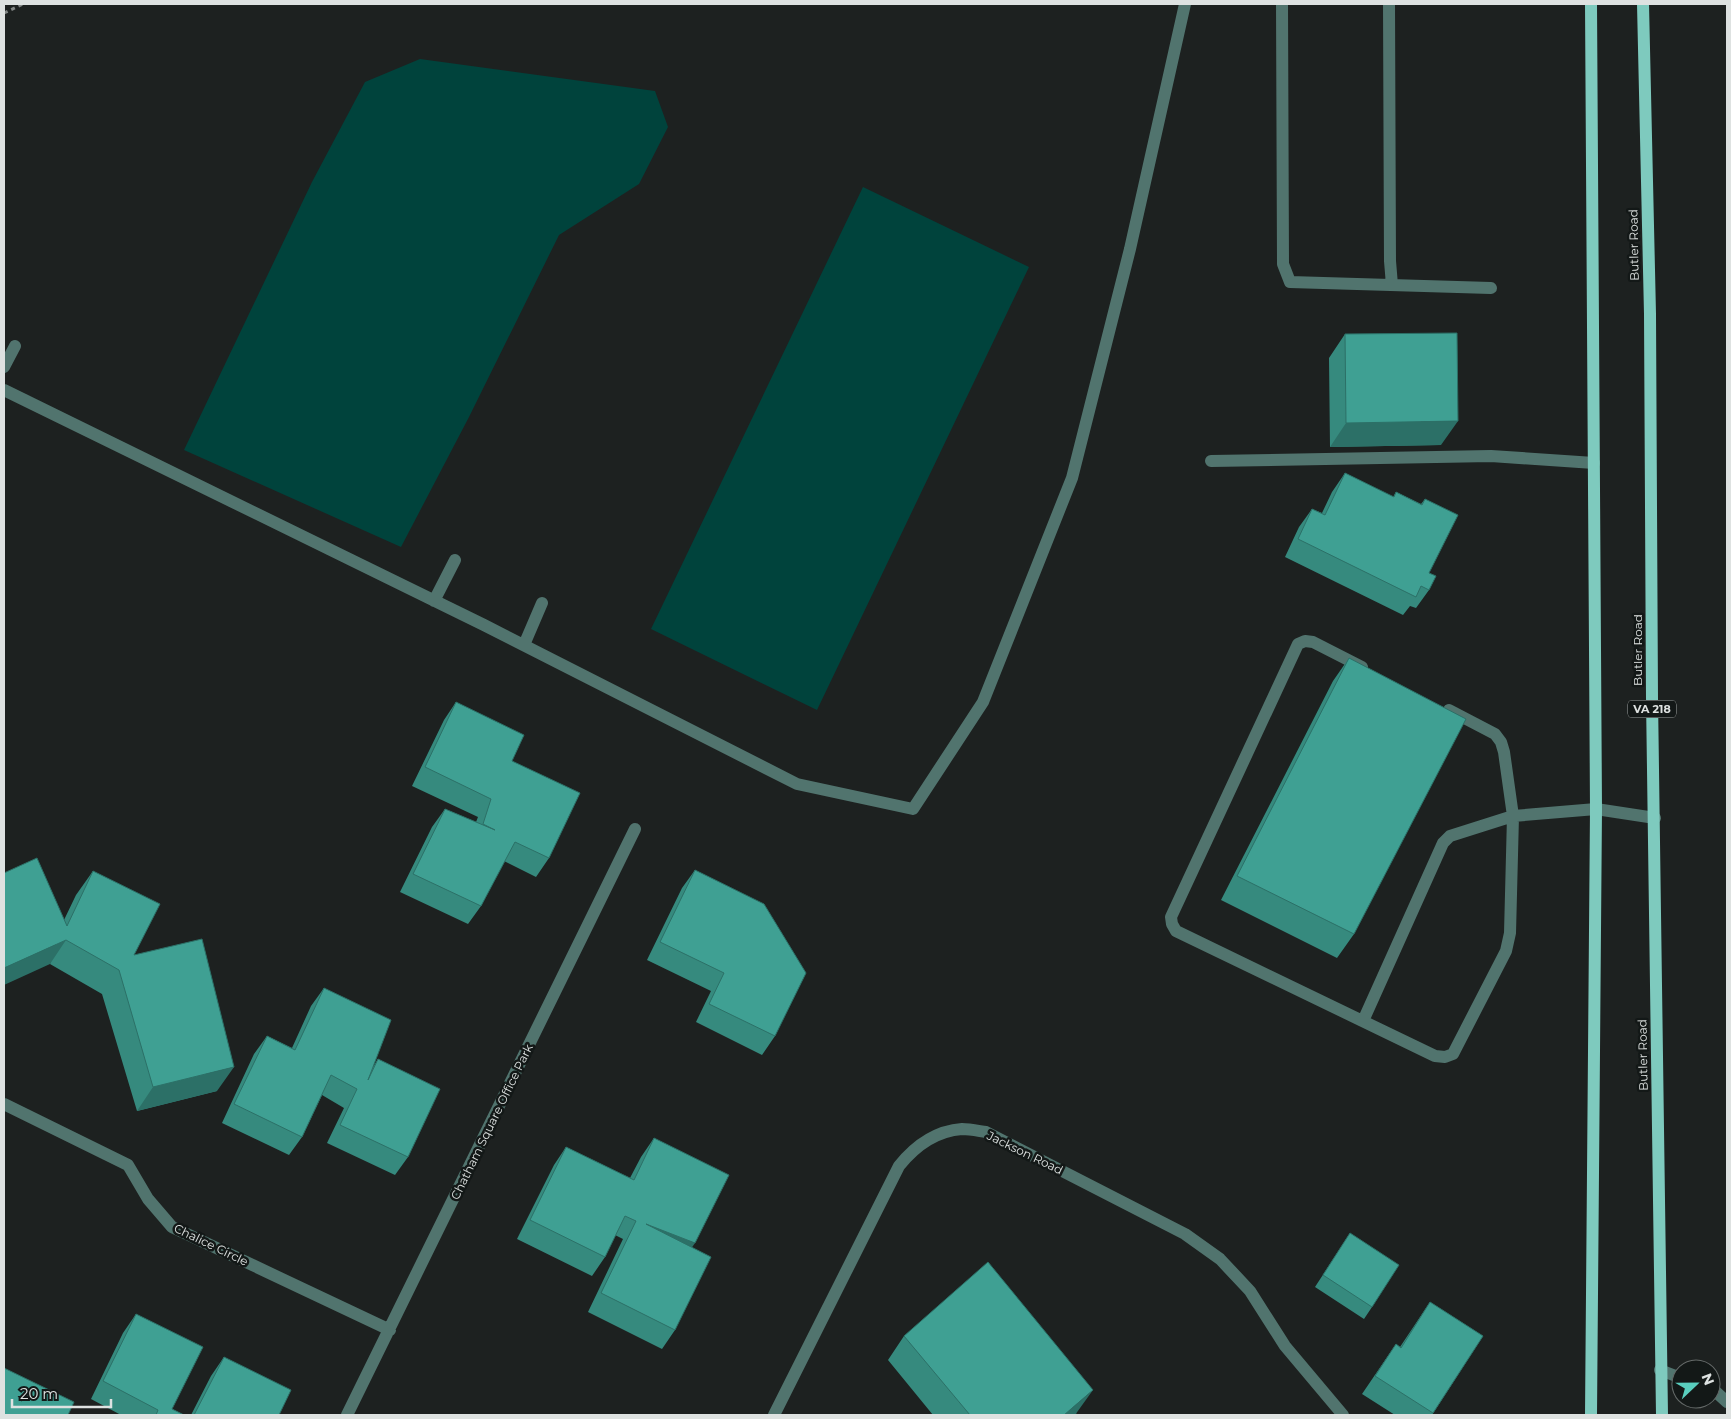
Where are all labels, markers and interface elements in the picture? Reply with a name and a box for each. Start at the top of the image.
street label: Butler Road [1625,209,1642,281]
street label: Butler Road [1630,614,1645,686]
road number: VA 218 [1628,701,1676,718]
street label: Butler Road [1634,1019,1651,1091]
street label: Chatham Square Office Park [447,1041,536,1202]
street label: Jackson Road [984,1127,1066,1177]
street label: Chalice Circle [172,1220,251,1269]
north arrow [1671,1359,1721,1409]
text: N [1698,1371,1719,1388]
scale bar [12,1376,111,1408]
text: 20 m [20,1384,58,1403]

